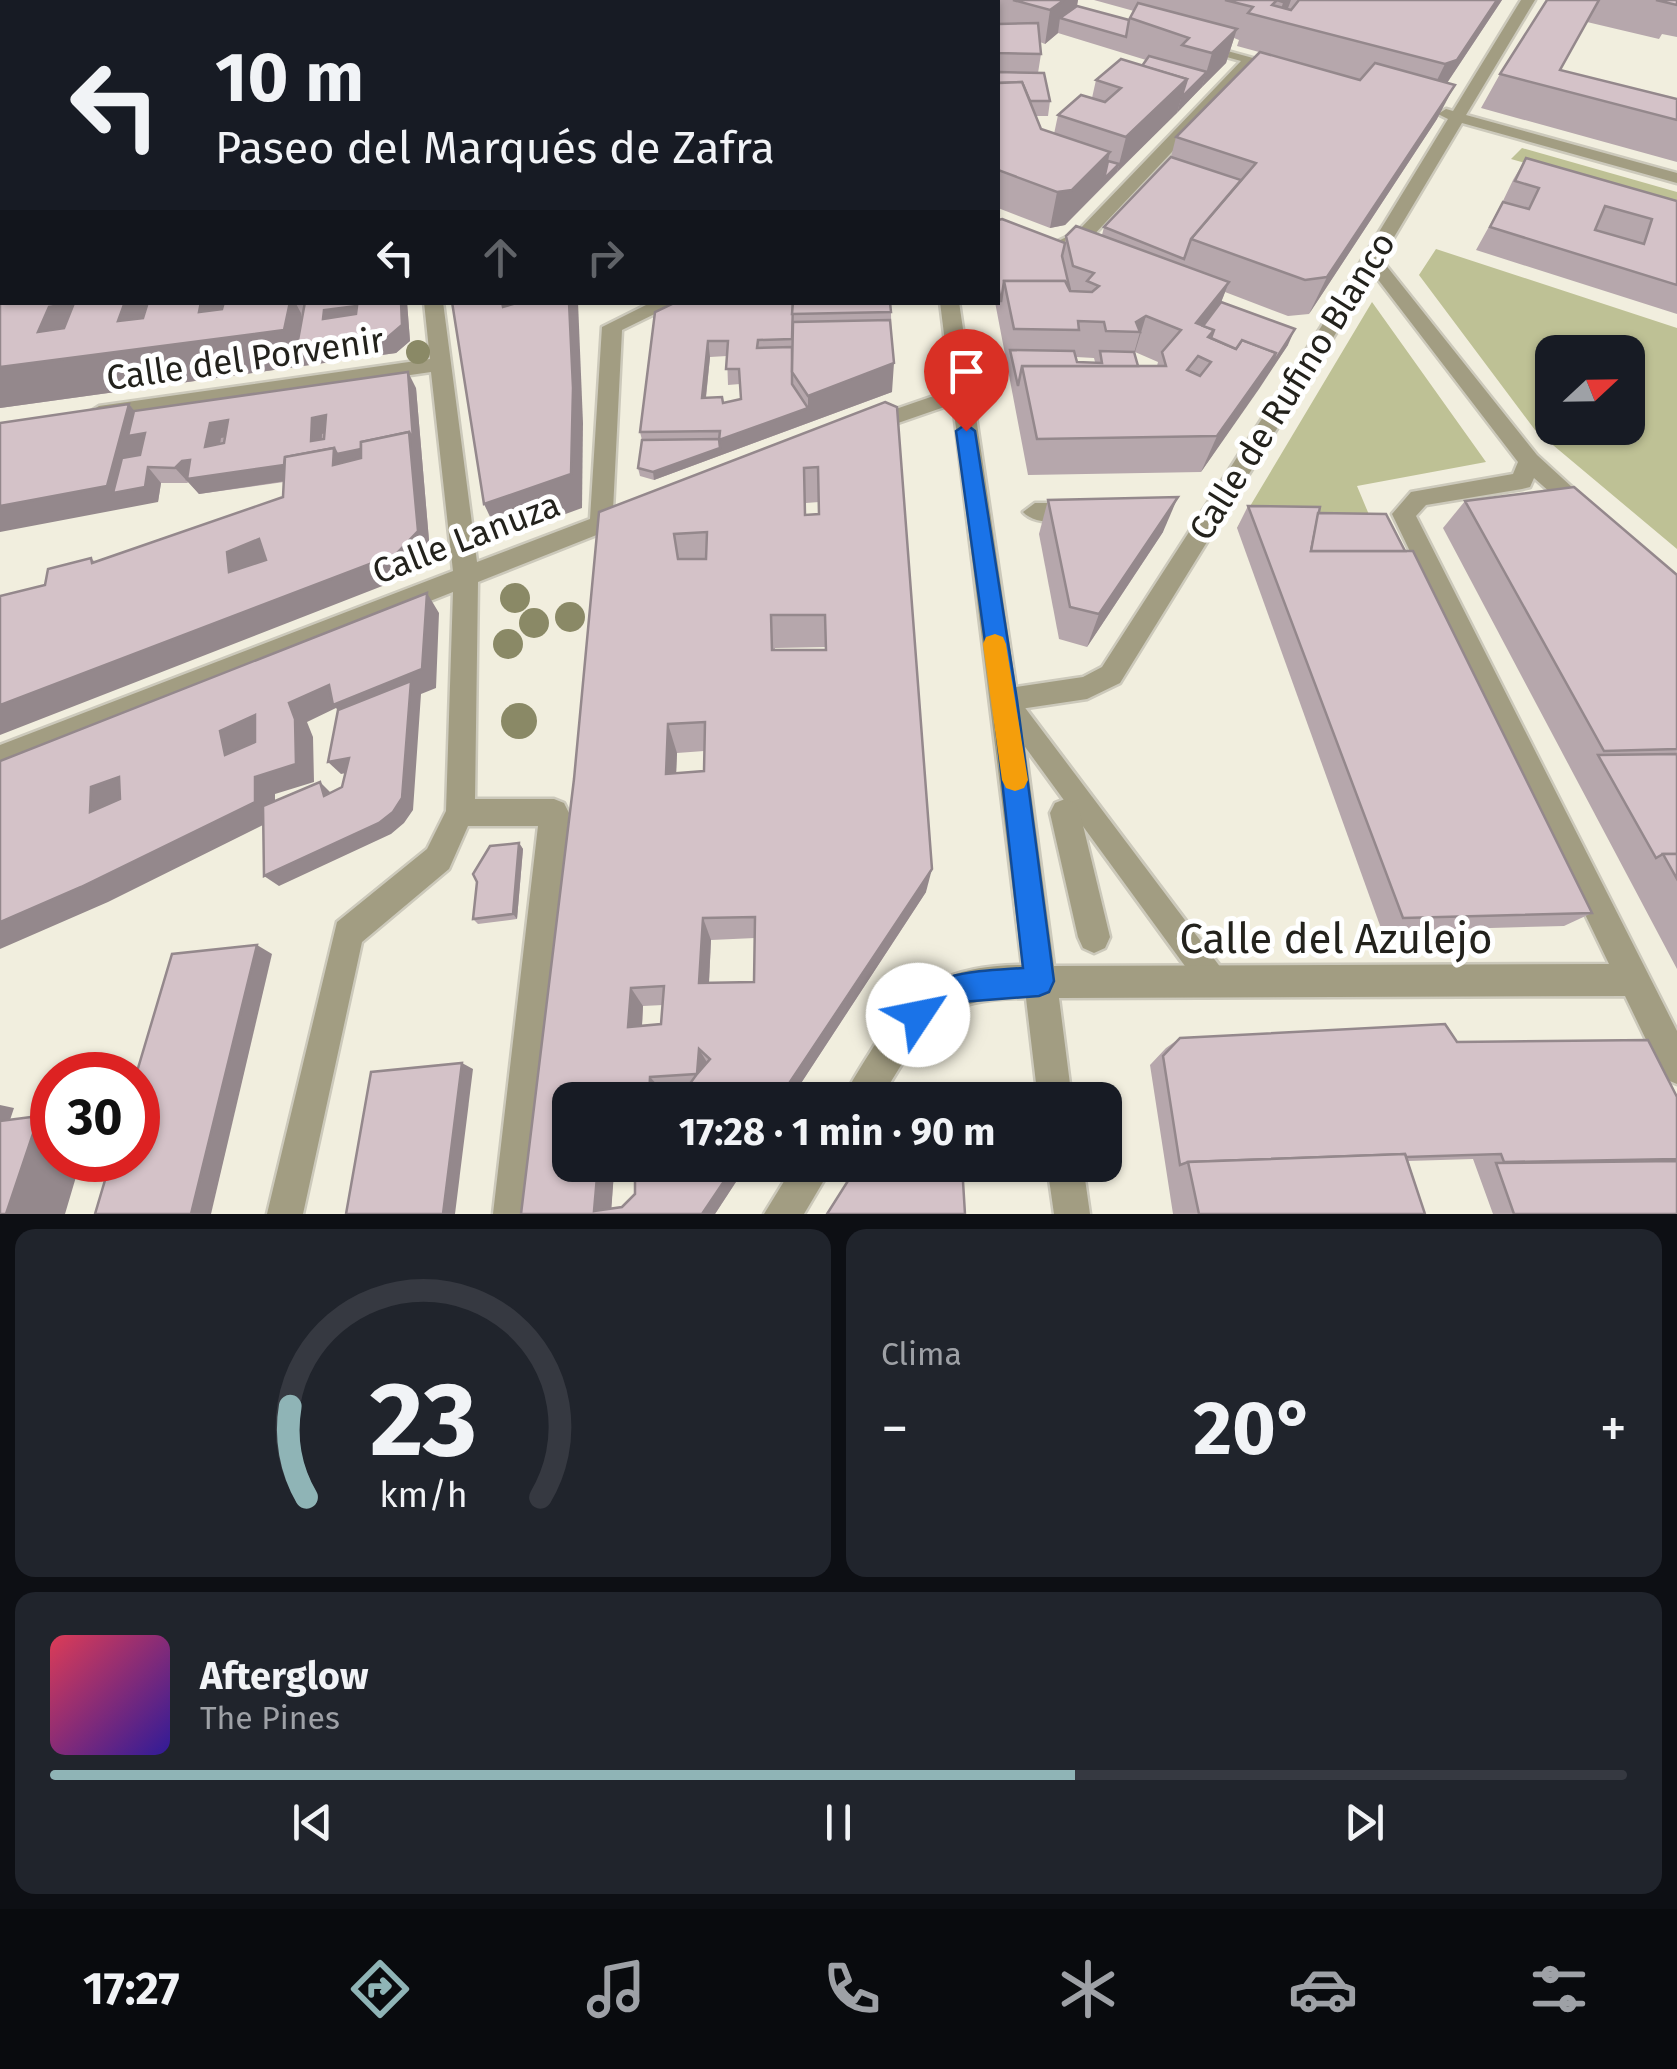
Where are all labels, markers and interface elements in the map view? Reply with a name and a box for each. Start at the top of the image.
text: 10 m [215,36,364,120]
icon: left [50,40,180,170]
text: Paseo del Marqués de Zafra [215,121,775,175]
street label: Calle de Rufino Blanco [1180,224,1404,548]
icon: left [368,230,423,285]
icon: ahead [473,230,528,285]
icon: right [578,230,633,285]
street label: Calle del Porvenir [104,319,387,399]
pin [924,329,1009,432]
north arrow [1535,335,1645,445]
map controls [1535,335,1645,445]
icon: arrive [939,344,994,399]
street label: Calle Lanuza [366,483,566,593]
street label: Calle del Azulejo [1179,914,1493,964]
position arrow [866,963,970,1067]
speed limit sign: 30 [30,1052,160,1182]
text: 17:28 · 1 min · 90 m [679,1109,995,1155]
text: Clima [881,1335,962,1373]
text: 23 [369,1358,477,1483]
text: 20° [1193,1384,1315,1474]
text: − [881,1396,909,1462]
text: + [1600,1396,1627,1462]
text: km/h [379,1474,467,1516]
text: Afterglow [200,1653,368,1699]
text: The Pines [200,1699,340,1737]
icon: previous [285,1795,340,1850]
icon: pause [811,1795,866,1850]
icon: next [1337,1795,1392,1850]
icon: directions [345,1954,415,2024]
icon: music [581,1954,651,2024]
icon: phone [817,1954,887,2024]
icon: climate [1053,1954,1123,2024]
icon: car [1288,1954,1358,2024]
icon: filters [1524,1954,1594,2024]
text: 17:27 [83,1962,180,2016]

